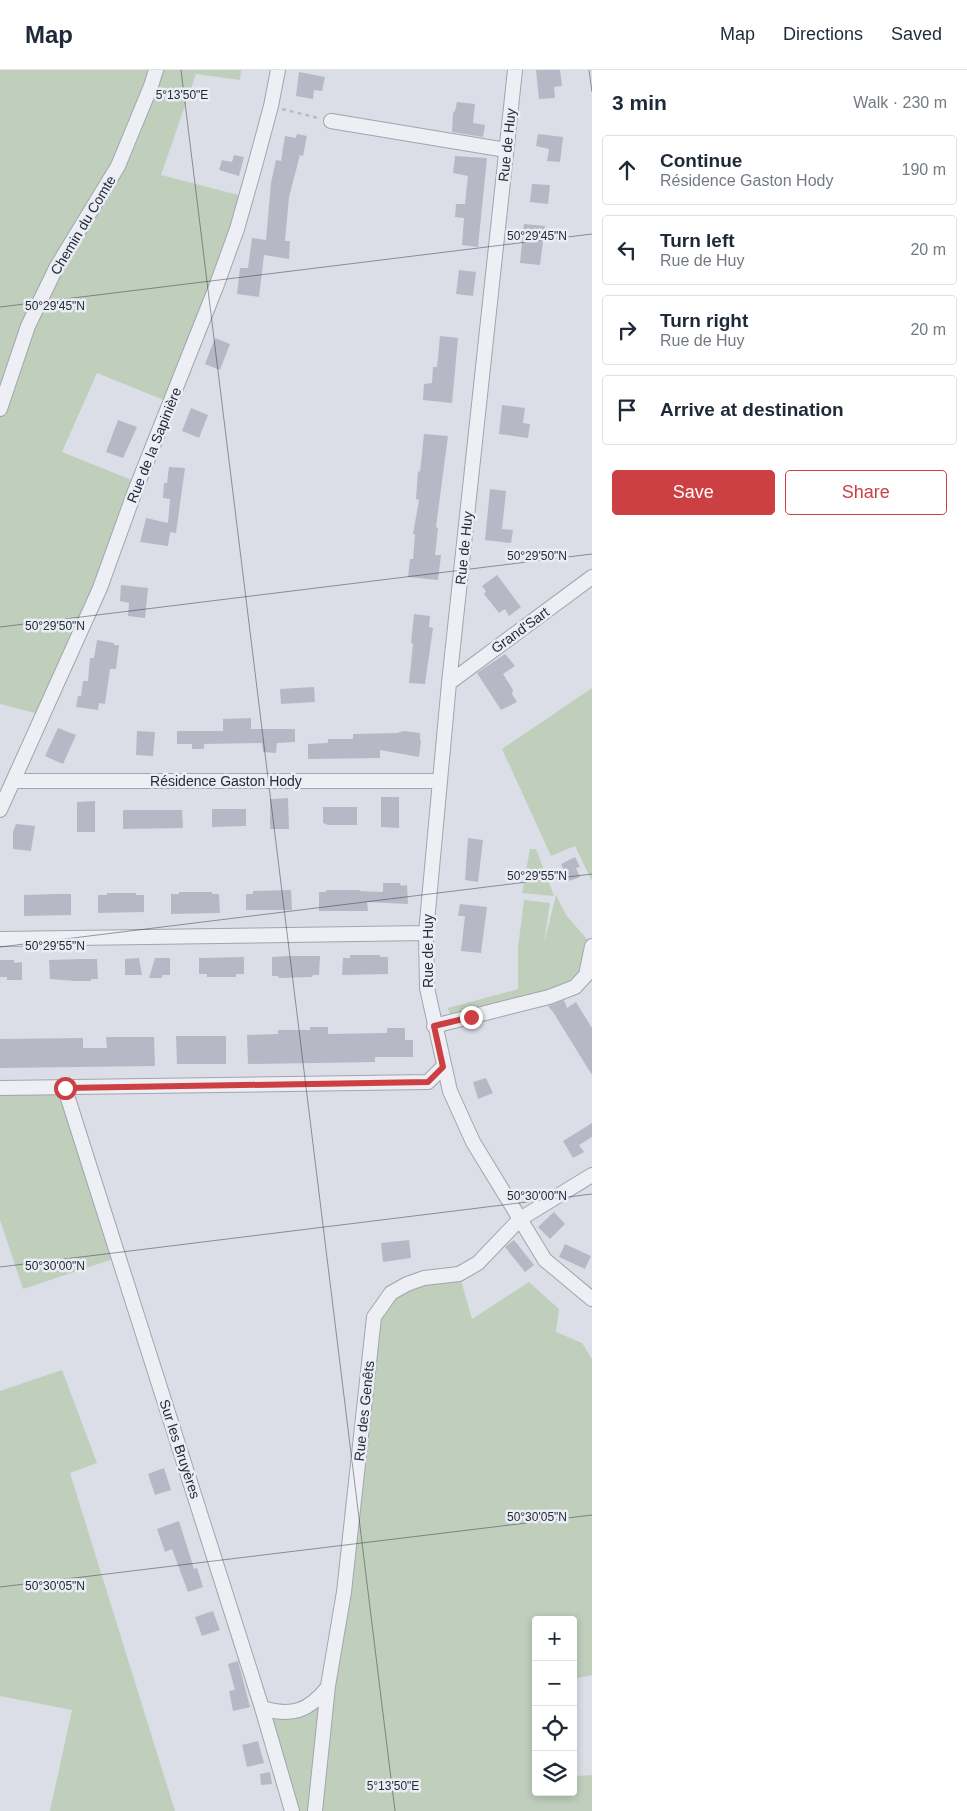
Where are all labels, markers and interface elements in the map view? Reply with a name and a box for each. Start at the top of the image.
text: Map [25,21,73,48]
text: Map [720,24,755,44]
text: Directions [783,24,863,44]
text: Saved [891,24,942,44]
text: 5°13'50"E [156,88,208,102]
text: 3 min [612,91,667,114]
text: Walk · 230 m [853,94,947,111]
street label: Rue de Huy [495,107,519,183]
text: Continue [660,150,742,171]
icon: ahead [613,156,641,184]
text: 190 m [902,161,946,178]
street label: Chemin du Comte [47,172,119,277]
text: Résidence Gaston Hody [660,172,833,189]
text: 50°29'45"N [507,229,567,243]
text: Turn left [660,230,735,251]
icon: left [613,236,641,264]
text: 20 m [910,241,946,258]
text: Rue de Huy [660,252,745,269]
text: 50°29'45"N [25,299,85,313]
text: Turn right [660,310,748,331]
icon: right [613,316,641,344]
text: 20 m [910,321,946,338]
text: Rue de Huy [660,332,745,349]
street label: Rue de la Sapinière [124,385,185,505]
icon: arrive [613,396,641,424]
text: Arrive at destination [660,399,844,420]
button: Save [612,470,775,515]
button: Share [785,470,947,515]
street label: Rue de Huy [452,510,476,586]
text: 50°29'50"N [507,549,567,563]
street label: Grand'Sart [488,604,552,656]
text: 50°29'50"N [25,619,85,633]
street label: Résidence Gaston Hody [150,773,302,789]
text: 50°29'55"N [507,869,567,883]
street label: Rue de Huy [420,914,436,988]
text: 50°29'55"N [25,939,85,953]
route end [460,1006,483,1029]
route start [54,1077,77,1100]
text: 50°30'00"N [507,1189,567,1203]
text: 50°30'00"N [25,1259,85,1273]
street label: Rue des Genêts [351,1360,377,1462]
street label: Sur les Bruyères [156,1397,204,1501]
text: 50°30'05"N [507,1510,567,1524]
text: 50°30'05"N [25,1579,85,1593]
map controls [532,1616,577,1796]
button: + [532,1616,577,1661]
button: − [532,1661,577,1706]
button: locate [532,1706,577,1751]
button: layers [532,1751,577,1796]
text: 5°13'50"E [367,1779,419,1793]

